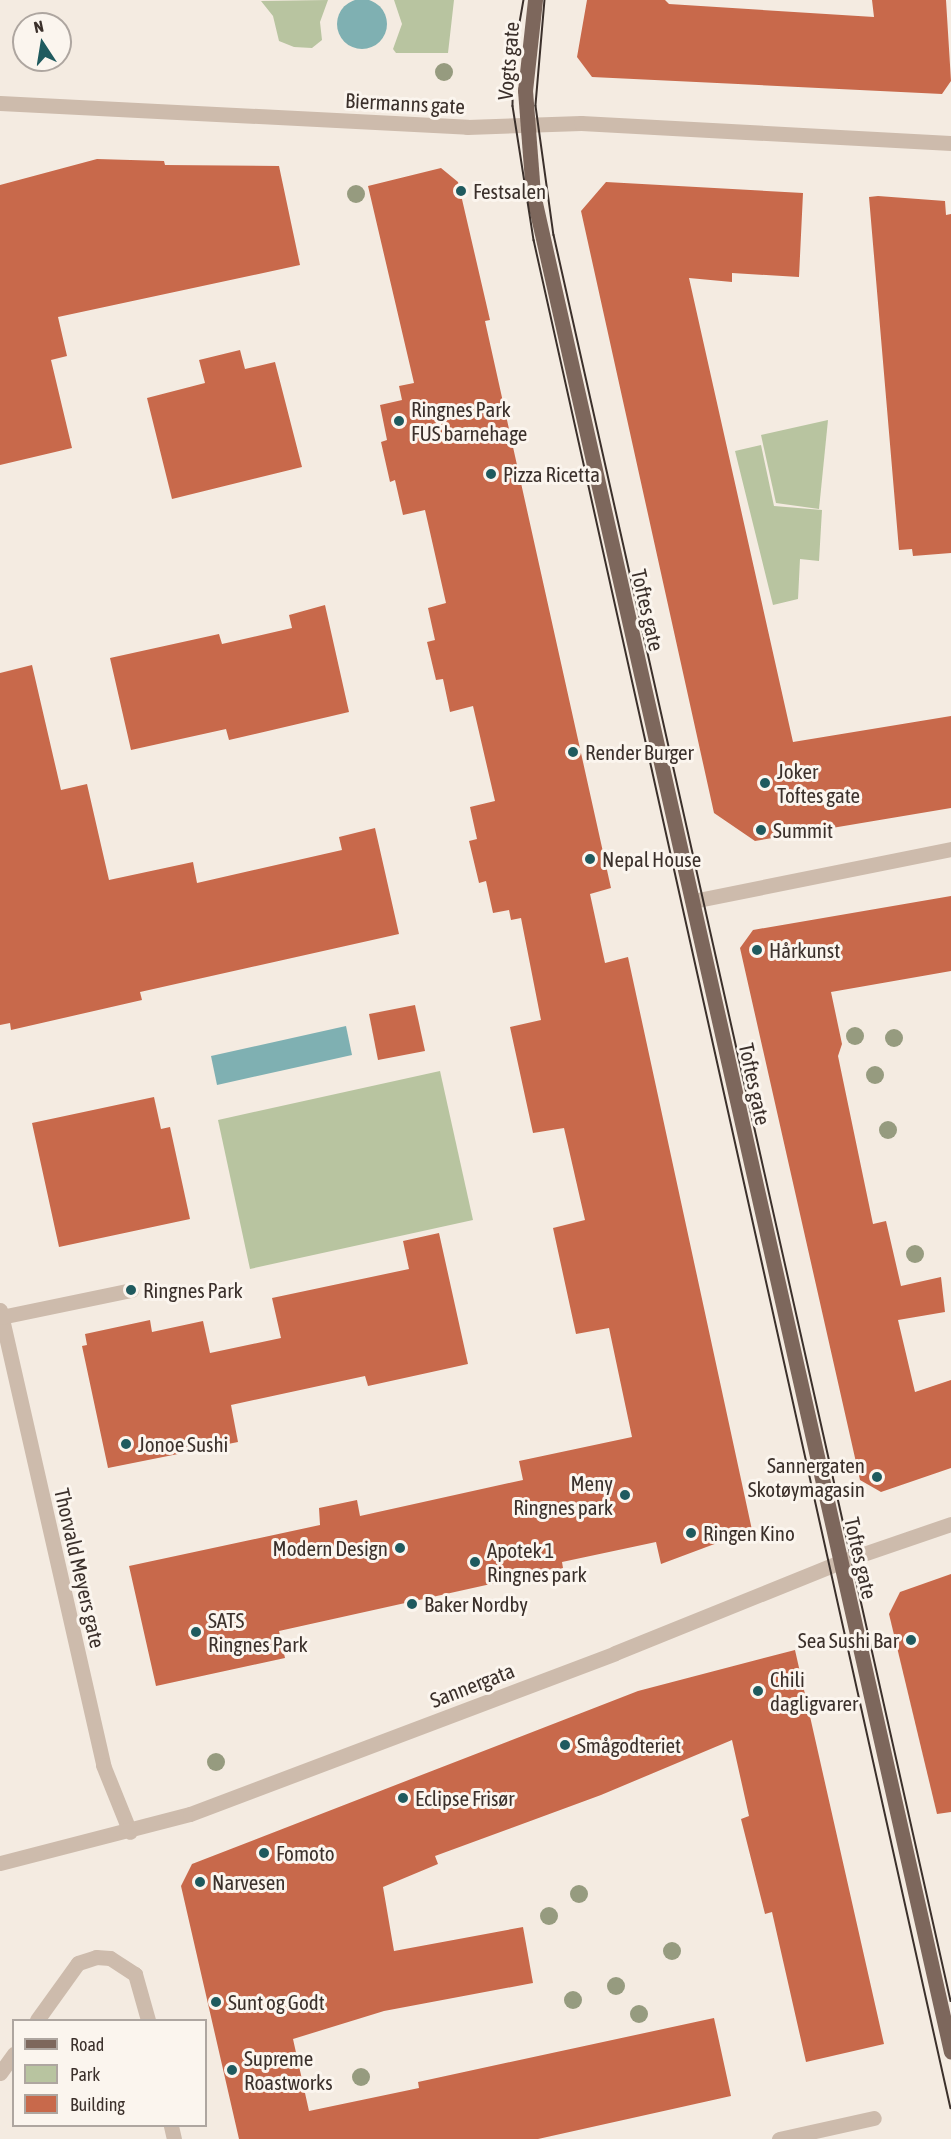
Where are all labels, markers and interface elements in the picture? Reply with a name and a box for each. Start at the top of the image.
north arrow [12,12,72,72]
text: N [32,17,45,36]
street label: Vogts gate [492,21,524,101]
street label: Biermanns gate [345,87,465,119]
place label: Festsalen [473,178,546,204]
marker: Festsalen [454,184,468,198]
place label: Ringnes Park FUS barnehage [411,396,527,446]
marker: Ringnes Park FUS barnehage [392,414,406,428]
place label: Pizza Ricetta [503,461,600,487]
marker: Pizza Ricetta [484,467,498,481]
street label: Toftes gate [626,567,670,653]
place label: Render Burger [585,739,694,765]
marker: Render Burger [566,745,580,759]
place label: Joker Toftes gate [777,758,860,808]
marker: Joker Toftes gate [758,776,772,790]
place label: Summit [773,817,833,843]
marker: Summit [754,823,768,837]
place label: Nepal House [602,846,701,872]
marker: Nepal House [583,852,597,866]
place label: Hårkunst [769,937,840,963]
marker: Hårkunst [750,943,764,957]
street label: Toftes gate [734,1041,776,1127]
place label: Ringnes Park [143,1277,243,1303]
marker: Ringnes Park [124,1283,138,1297]
place label: Jonoe Sushi [138,1431,228,1457]
marker: Jonoe Sushi [119,1437,133,1451]
place label: Sannergaten Skotøymagasin [748,1452,865,1502]
place label: Meny Ringnes park [513,1470,613,1520]
marker: Sannergaten Skotøymagasin [870,1470,884,1484]
street label: Thorvald Meyers gate [49,1486,111,1650]
marker: Meny Ringnes park [618,1488,632,1502]
street label: Toftes gate [839,1515,883,1601]
place label: Ringen Kino [703,1520,795,1546]
marker: Ringen Kino [684,1526,698,1540]
place label: Modern Design [273,1535,388,1561]
place label: Apotek 1 Ringnes park [487,1537,587,1587]
marker: Modern Design [393,1541,407,1555]
marker: Apotek 1 Ringnes park [468,1555,482,1569]
place label: Baker Nordby [424,1591,528,1617]
marker: Baker Nordby [405,1597,419,1611]
place label: SATS Ringnes Park [208,1607,308,1657]
marker: SATS Ringnes Park [189,1625,203,1639]
place label: Sea Sushi Bar [798,1627,899,1653]
marker: Sea Sushi Bar [904,1633,918,1647]
street label: Sannergata [426,1657,518,1713]
place label: Chili dagligvarer [770,1666,858,1716]
marker: Chili dagligvarer [751,1684,765,1698]
place label: Smågodteriet [577,1732,681,1758]
marker: Smågodteriet [558,1738,572,1752]
place label: Eclipse Frisør [415,1785,514,1811]
marker: Eclipse Frisør [396,1791,410,1805]
place label: Fomoto [276,1840,335,1866]
marker: Fomoto [257,1846,271,1860]
place label: Narvesen [212,1869,285,1895]
marker: Narvesen [193,1875,207,1889]
place label: Sunt og Godt [228,1989,325,2015]
marker: Sunt og Godt [209,1995,223,2009]
legend [12,2019,207,2127]
text: Road [70,2034,104,2055]
place label: Supreme Roastworks [244,2045,333,2095]
marker: Supreme Roastworks [225,2063,239,2077]
text: Park [70,2064,100,2085]
text: Building [70,2094,125,2115]

